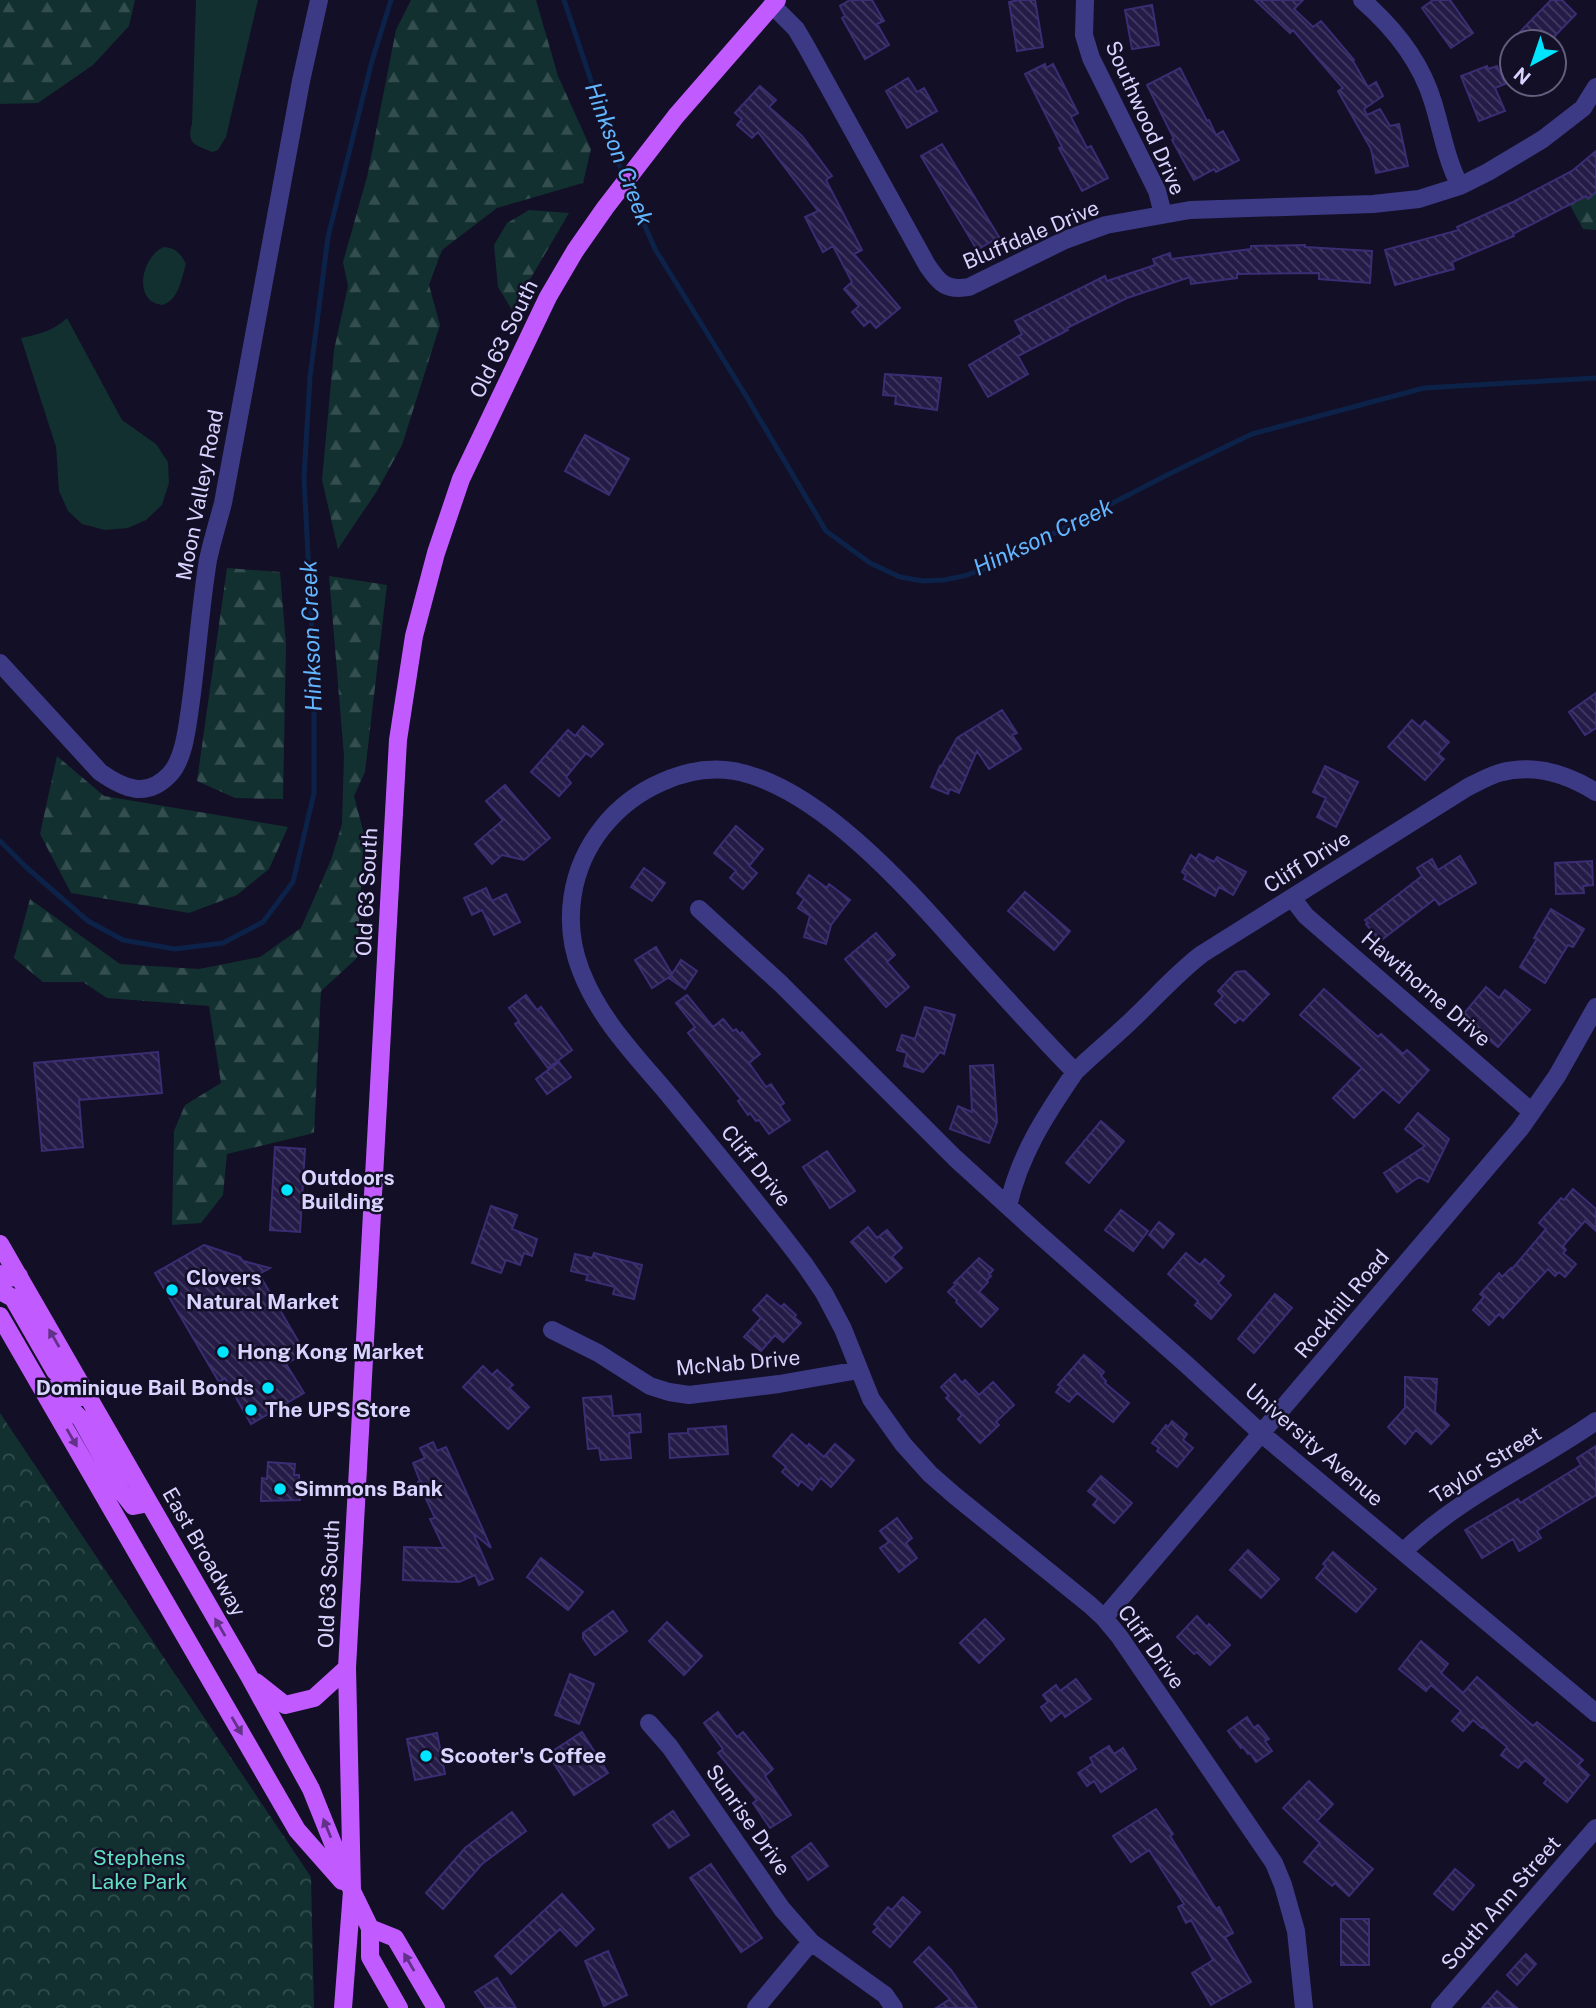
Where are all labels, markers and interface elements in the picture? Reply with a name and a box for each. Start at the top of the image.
north arrow [1498,28,1568,98]
street label: Southwood Drive [1100,37,1191,199]
text: N [1509,63,1535,89]
water label: Hinkson Creek [580,78,659,230]
street label: Bluffdale Drive [959,195,1103,274]
street label: Old 63 South [464,276,543,402]
street label: Moon Valley Road [171,407,228,582]
water label: Hinkson Creek [969,492,1118,581]
water label: Hinkson Creek [294,559,327,712]
street label: Cliff Drive [1259,825,1355,898]
street label: Old 63 South [351,827,382,957]
street label: Hawthorne Drive [1357,926,1496,1052]
street label: Cliff Drive [716,1120,797,1211]
place label: Outdoors Building [301,1165,395,1214]
marker: Outdoors Building [279,1182,295,1198]
street label: Rockhill Road [1289,1245,1394,1363]
place label: Clovers Natural Market [186,1265,339,1314]
marker: Clovers Natural Market [164,1282,180,1298]
one-way arrow [48,1328,60,1348]
place label: Hong Kong Market [237,1339,424,1364]
marker: Hong Kong Market [215,1344,231,1360]
street label: McNab Drive [675,1345,801,1380]
place label: Dominique Bail Bonds [36,1375,254,1400]
street label: University Avenue [1240,1378,1389,1511]
marker: Dominique Bail Bonds [260,1380,276,1396]
place label: The UPS Store [265,1397,411,1422]
marker: The UPS Store [243,1402,259,1418]
street label: Taylor Street [1426,1421,1546,1509]
one-way arrow [66,1428,78,1448]
place label: Simmons Bank [294,1476,443,1501]
marker: Simmons Bank [272,1481,288,1497]
street label: East Broadway [157,1483,251,1621]
street label: Old 63 South [313,1519,344,1649]
street label: Cliff Drive [1113,1600,1190,1693]
one-way arrow [214,1617,226,1636]
one-way arrow [231,1717,244,1736]
place label: Scooter's Coffee [440,1743,606,1768]
marker: Scooter's Coffee [418,1748,434,1764]
street label: Sunrise Drive [701,1759,796,1880]
one-way arrow [321,1817,332,1838]
street label: South Ann Street [1436,1831,1566,1975]
park label: Stephens Lake Park [91,1845,187,1894]
one-way arrow [402,1952,415,1971]

